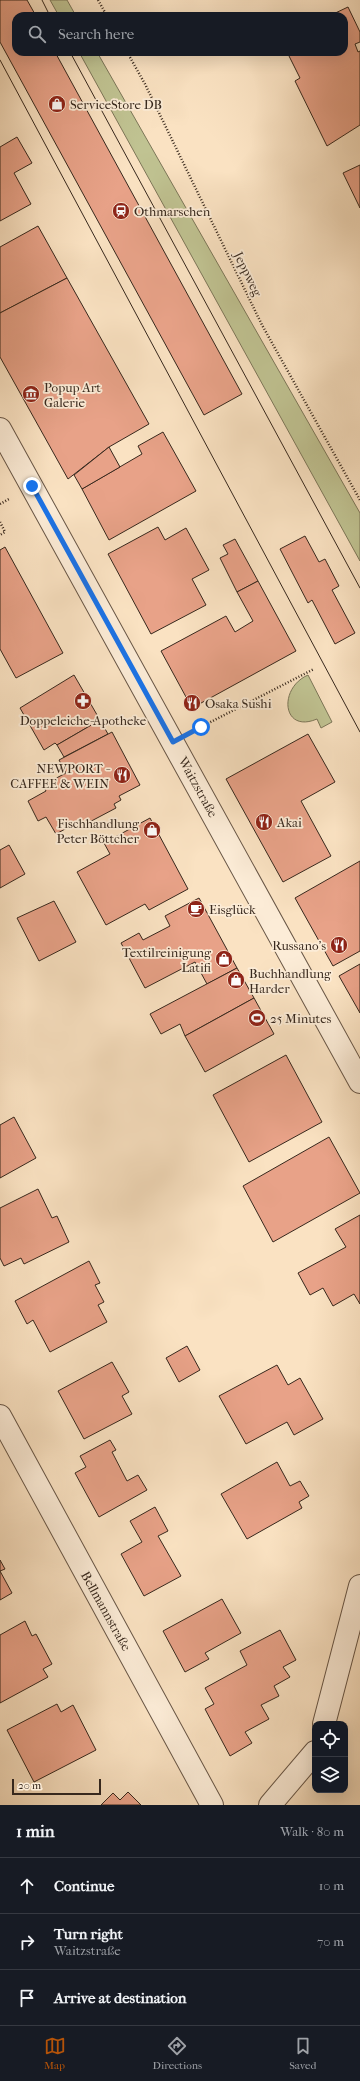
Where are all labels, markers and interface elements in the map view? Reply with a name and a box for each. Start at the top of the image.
search box [12,12,348,56]
icon: search [26,23,48,45]
text: Search here [58,25,134,43]
shop icon: ServiceStore DB [47,94,67,114]
place label: ServiceStore DB [70,97,162,112]
station icon: Othmarschen [111,201,131,221]
place label: Othmarschen [134,204,211,219]
street label: Jeppweg [230,248,266,300]
place label: Popup Art Galerie [44,380,101,410]
museum icon: Popup Art Galerie [21,384,41,404]
route end [23,477,41,495]
pharmacy icon: Doppeleiche-Apotheke [73,691,93,711]
restaurant icon: Osaka Sushi [182,693,202,713]
place label: Osaka Sushi [205,696,272,711]
place label: Doppeleiche-Apotheke [20,713,147,728]
route start [192,718,210,736]
street label: Waitzstraße [175,753,221,820]
place label: NEWPORT - CAFFEE & WEIN [10,761,111,791]
restaurant icon: NEWPORT - CAFFEE & WEIN [112,765,132,785]
restaurant icon: Akai [254,812,274,832]
place label: Akai [276,815,302,830]
place label: Fischhandlung Peter Böttcher [56,816,140,846]
shop icon: Fischhandlung Peter Böttcher [142,820,162,840]
cafe icon: Eisglück [186,899,206,919]
place label: Eisglück [209,902,256,917]
restaurant icon: Russano's [329,935,349,955]
place label: Russano's [272,938,326,953]
place label: Textilreinigung Latifi [122,945,212,975]
shop icon: Textilreinigung Latifi [214,949,234,969]
place label: Buchhandlung Harder [249,966,332,996]
shop icon: Buchhandlung Harder [226,970,246,990]
sports icon: 25 Minutes [247,1008,267,1028]
place label: 25 Minutes [270,1011,332,1026]
street label: Bellmannstraße [78,1569,134,1654]
map controls [312,1721,348,1793]
button: locate [312,1721,348,1757]
button: layers [312,1757,348,1793]
scale bar [12,1777,101,1796]
text: 20 m [18,1779,41,1792]
text: 1 min [16,1821,55,1841]
text: Walk · 80 m [280,1824,344,1839]
icon: ahead [16,1875,38,1897]
text: Continue [54,1877,114,1895]
text: 10 m [319,1878,344,1893]
text: Turn right [54,1925,123,1943]
icon: right [16,1931,38,1953]
text: 70 m [317,1934,344,1949]
text: Waitzstraße [54,1943,121,1958]
icon: arrive [16,1987,38,2009]
text: Arrive at destination [54,1989,186,2007]
tab: Map [44,2035,66,2072]
tab: Directions [153,2035,202,2072]
tab: Saved [289,2035,316,2072]

